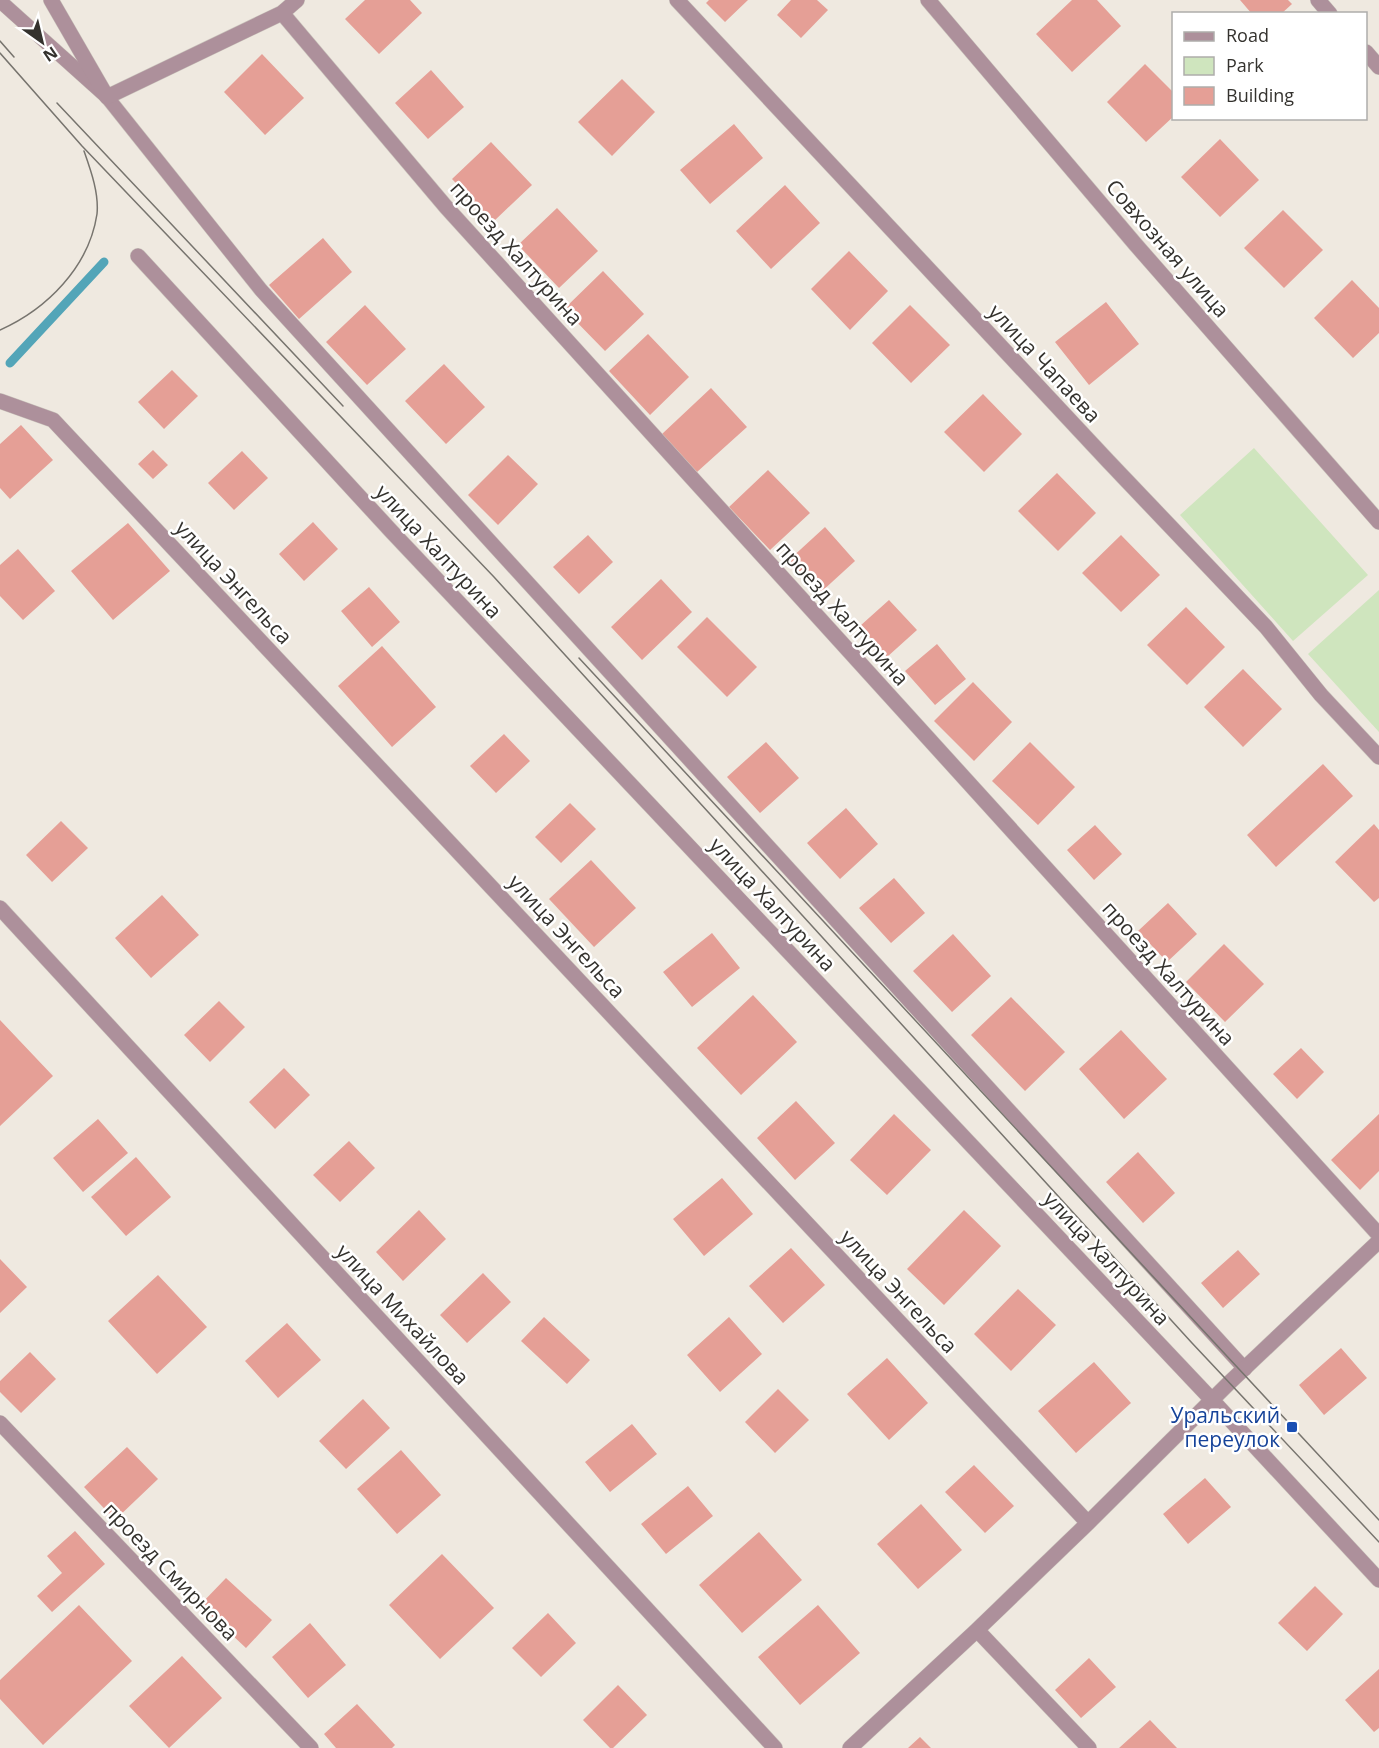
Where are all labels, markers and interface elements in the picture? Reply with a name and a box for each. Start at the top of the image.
north arrow [12,12,72,72]
legend [1172,12,1367,120]
text: Road [1226,23,1269,47]
text: N [39,42,62,67]
text: Park [1226,53,1264,77]
text: Building [1226,83,1294,107]
street label: Совхозная улица [1100,173,1236,323]
street label: проезд Халтурина [445,175,589,331]
street label: улица Чапаева [983,298,1107,428]
street label: улица Халтурина [370,478,508,624]
street label: улица Энгельса [169,514,299,650]
street label: проезд Халтурина [771,535,915,691]
street label: улица Халтурина [704,831,842,977]
street label: улица Энгельса [502,868,632,1004]
street label: проезд Халтурина [1097,895,1241,1051]
street label: улица Халтурина [1038,1185,1176,1331]
street label: улица Энгельса [834,1223,964,1359]
street label: улица Михайлова [330,1238,476,1390]
place label: Уральский переулок [1170,1401,1280,1453]
marker: Уральский переулок [1285,1420,1299,1434]
street label: проезд Смирнова [98,1496,244,1646]

